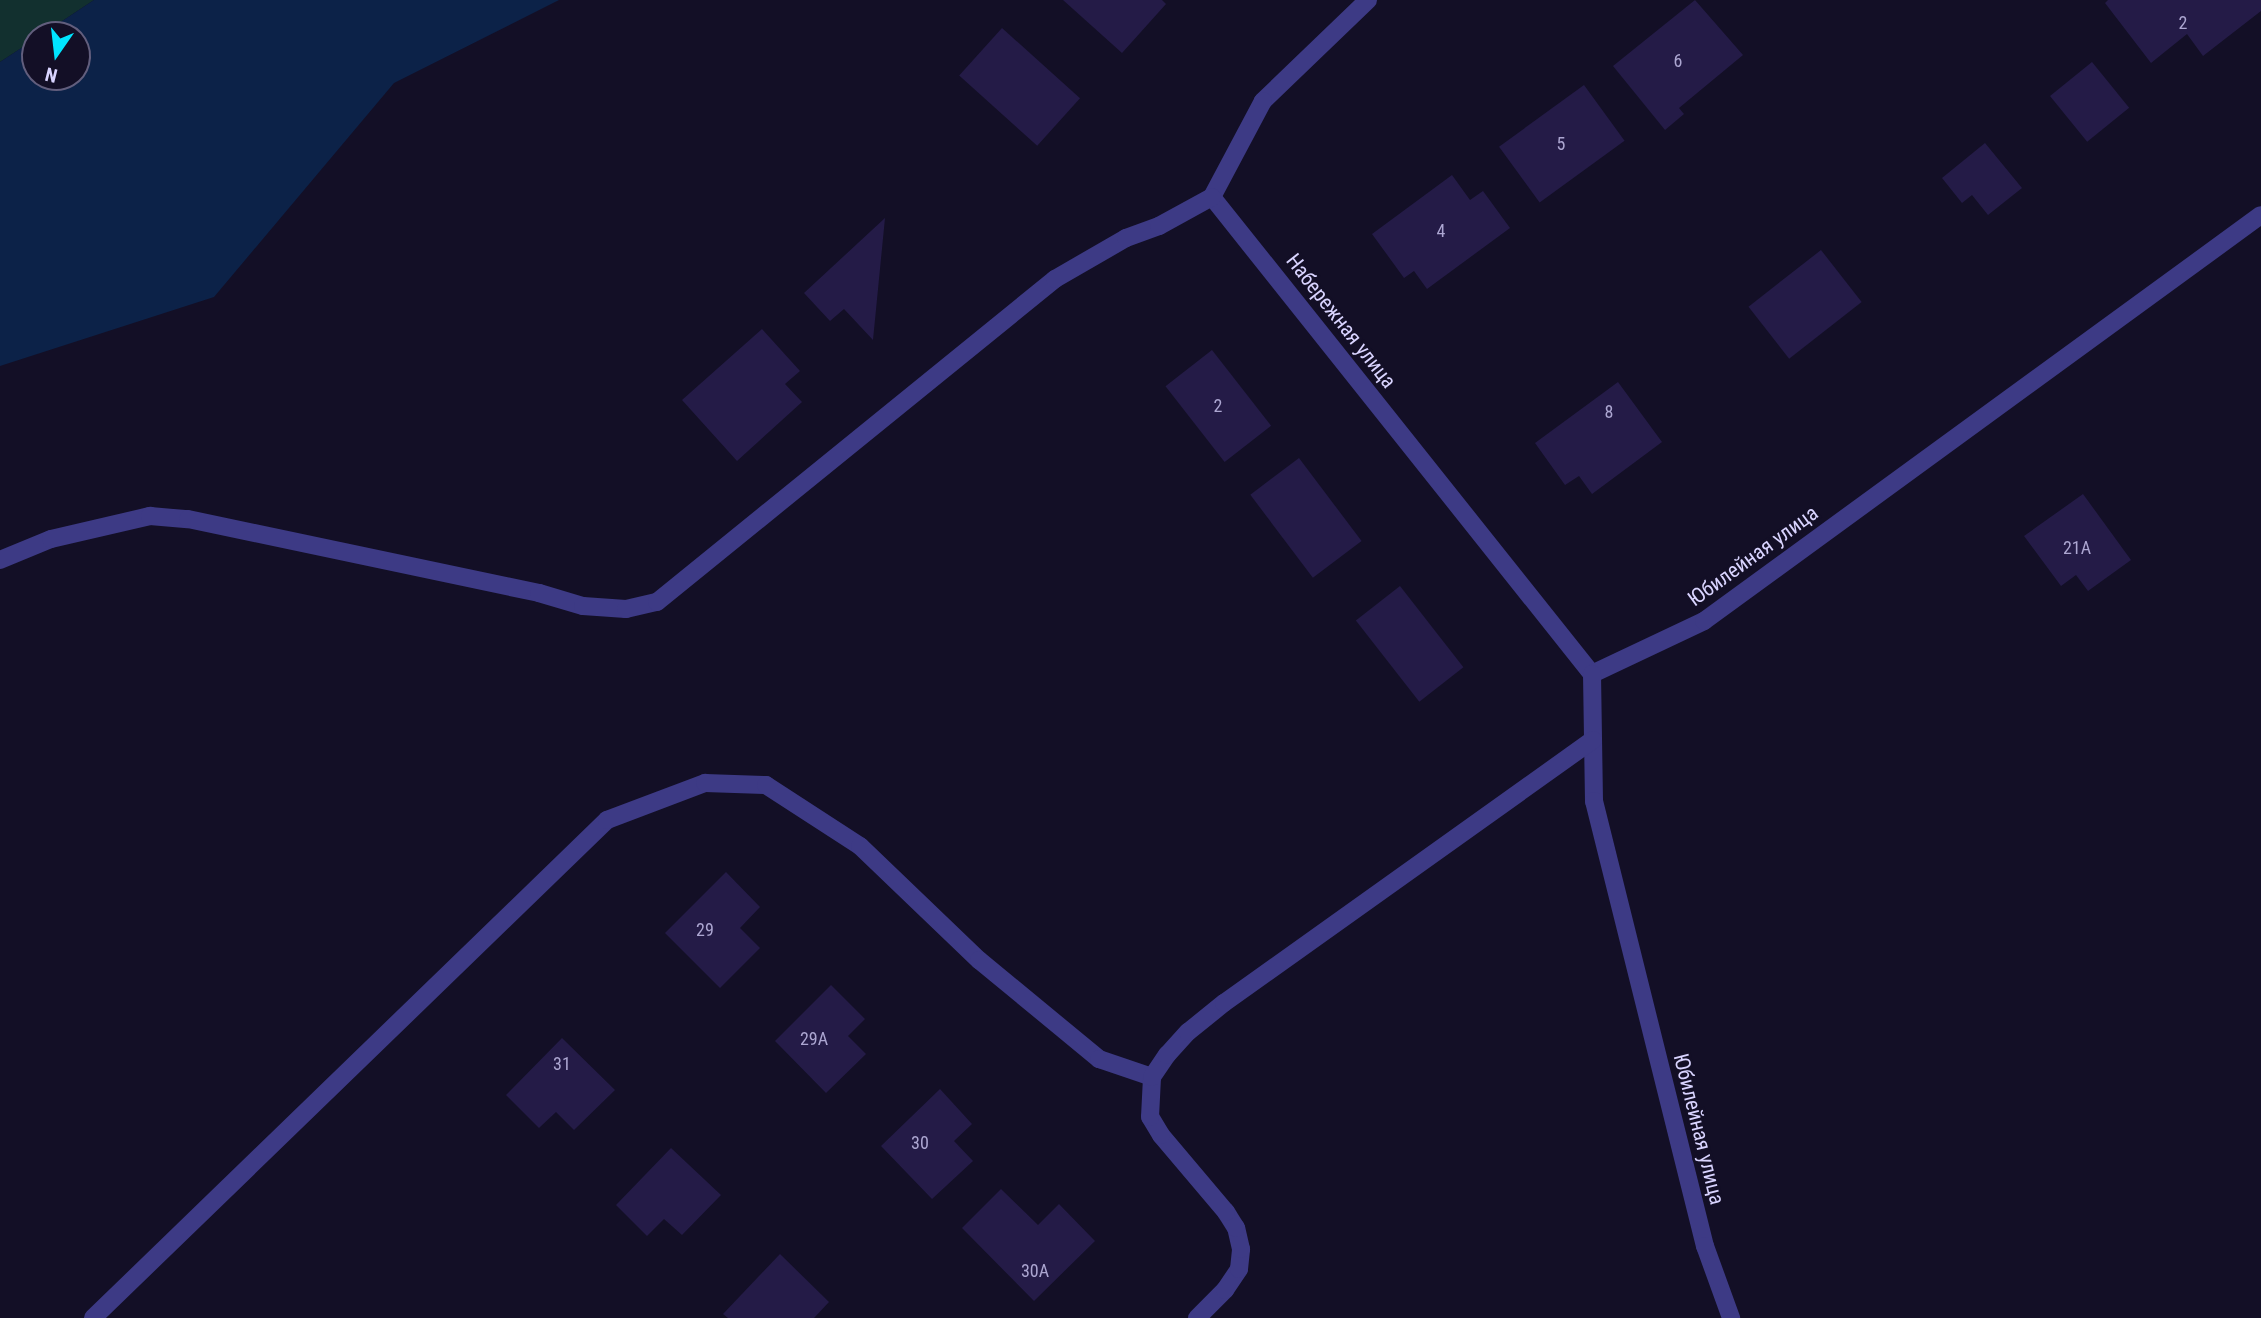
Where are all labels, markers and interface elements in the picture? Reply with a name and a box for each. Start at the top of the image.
house number: 2 [2179,12,2187,34]
north arrow [21,21,91,91]
house number: 6 [1674,50,1682,72]
text: N [43,62,60,87]
house number: 5 [1557,133,1565,155]
house number: 4 [1437,220,1445,242]
street label: Набережная улица [1281,249,1401,393]
house number: 2 [1214,395,1222,417]
house number: 8 [1605,401,1613,423]
street label: Юбилейная улица [1683,500,1823,612]
house number: 21А [2063,537,2091,559]
house number: 29 [696,919,714,941]
house number: 29А [800,1028,828,1050]
street label: Юбилейная улица [1668,1051,1730,1207]
house number: 31 [553,1053,571,1075]
house number: 30 [911,1132,929,1154]
house number: 30А [1021,1260,1049,1282]

